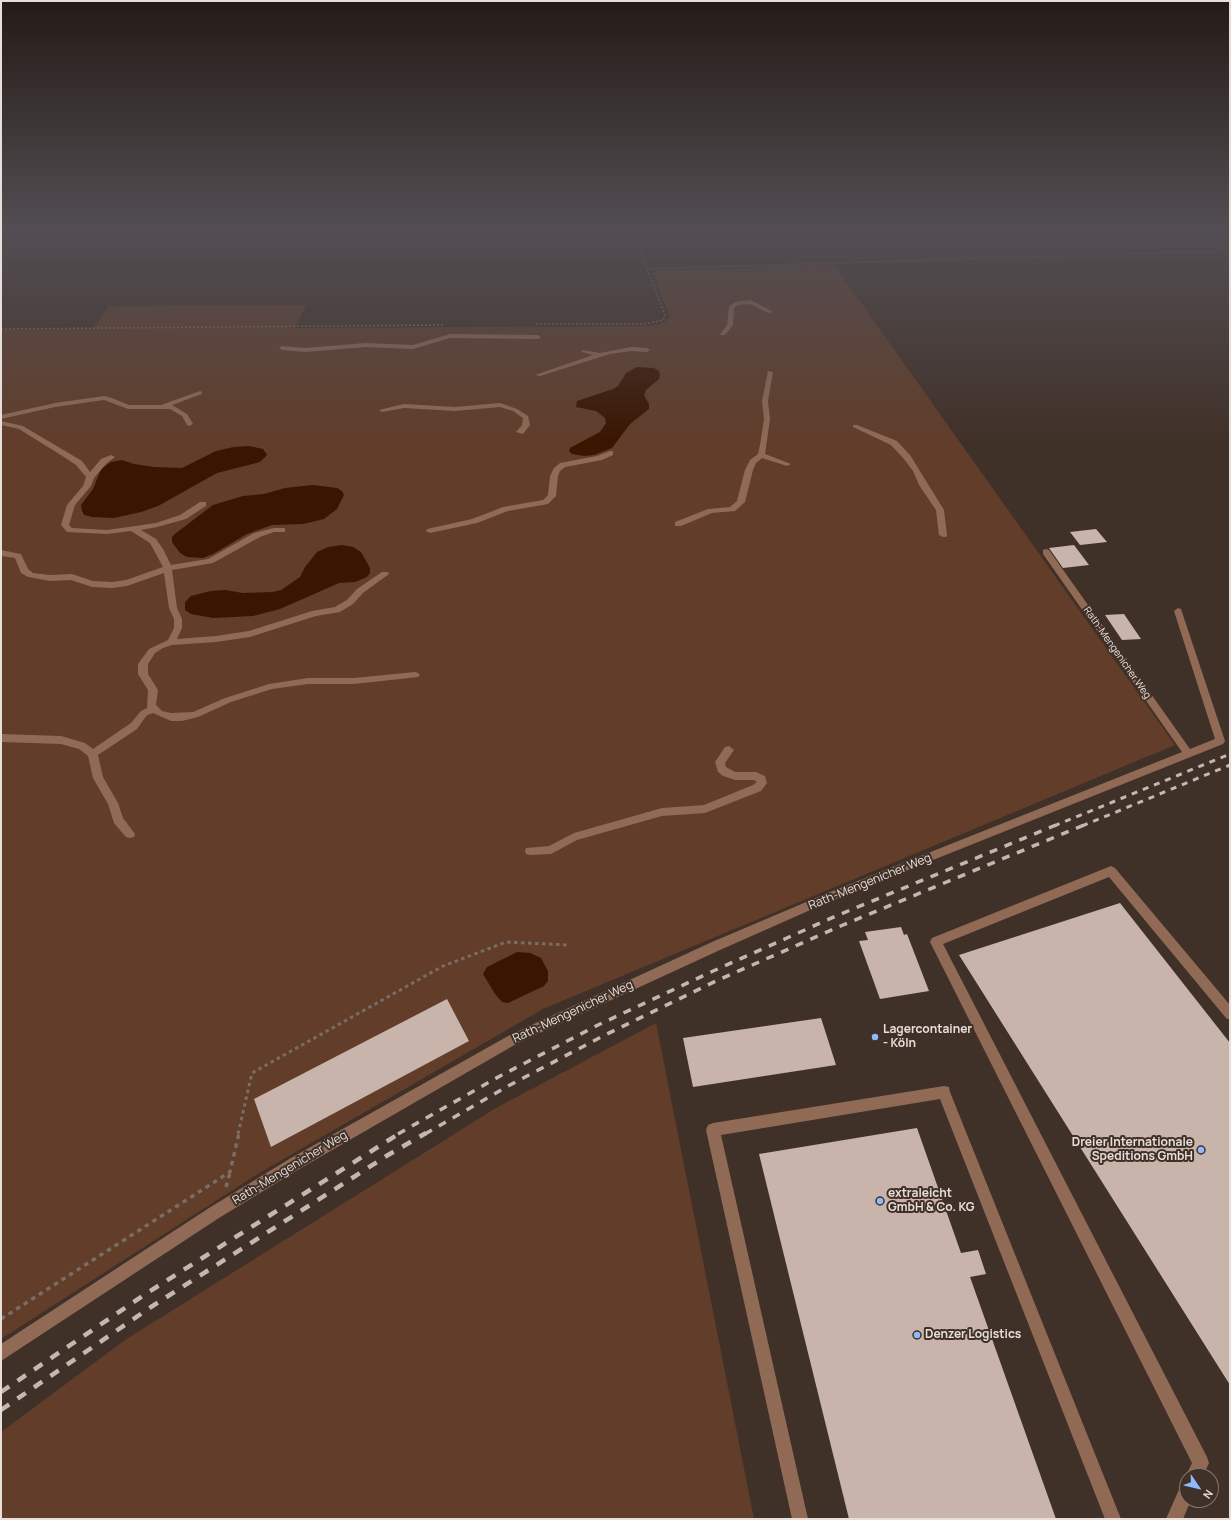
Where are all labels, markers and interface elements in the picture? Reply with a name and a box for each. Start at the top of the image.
street label: Rath-Mengenicher Weg [1081,605,1153,701]
street label: Rath-Mengenicher Weg [806,851,934,913]
street label: Rath-Mengenicher Weg [510,978,636,1046]
place label: Lagercontainer - Köln [883,1023,972,1051]
marker: Lagercontainer - Köln [870,1032,880,1042]
street label: Rath-Mengenicher Weg [230,1128,350,1208]
place label: Dreier Internationale Speditions GmbH [1072,1136,1193,1164]
marker: Dreier Internationale Speditions GmbH [1196,1145,1206,1155]
place label: extraleicht GmbH & Co. KG [888,1187,975,1215]
marker: extraleicht GmbH & Co. KG [875,1196,885,1206]
place label: Denzer Logistics [925,1328,1021,1342]
marker: Denzer Logistics [912,1330,922,1340]
north arrow [1179,1468,1219,1508]
text: N [1200,1487,1217,1502]

